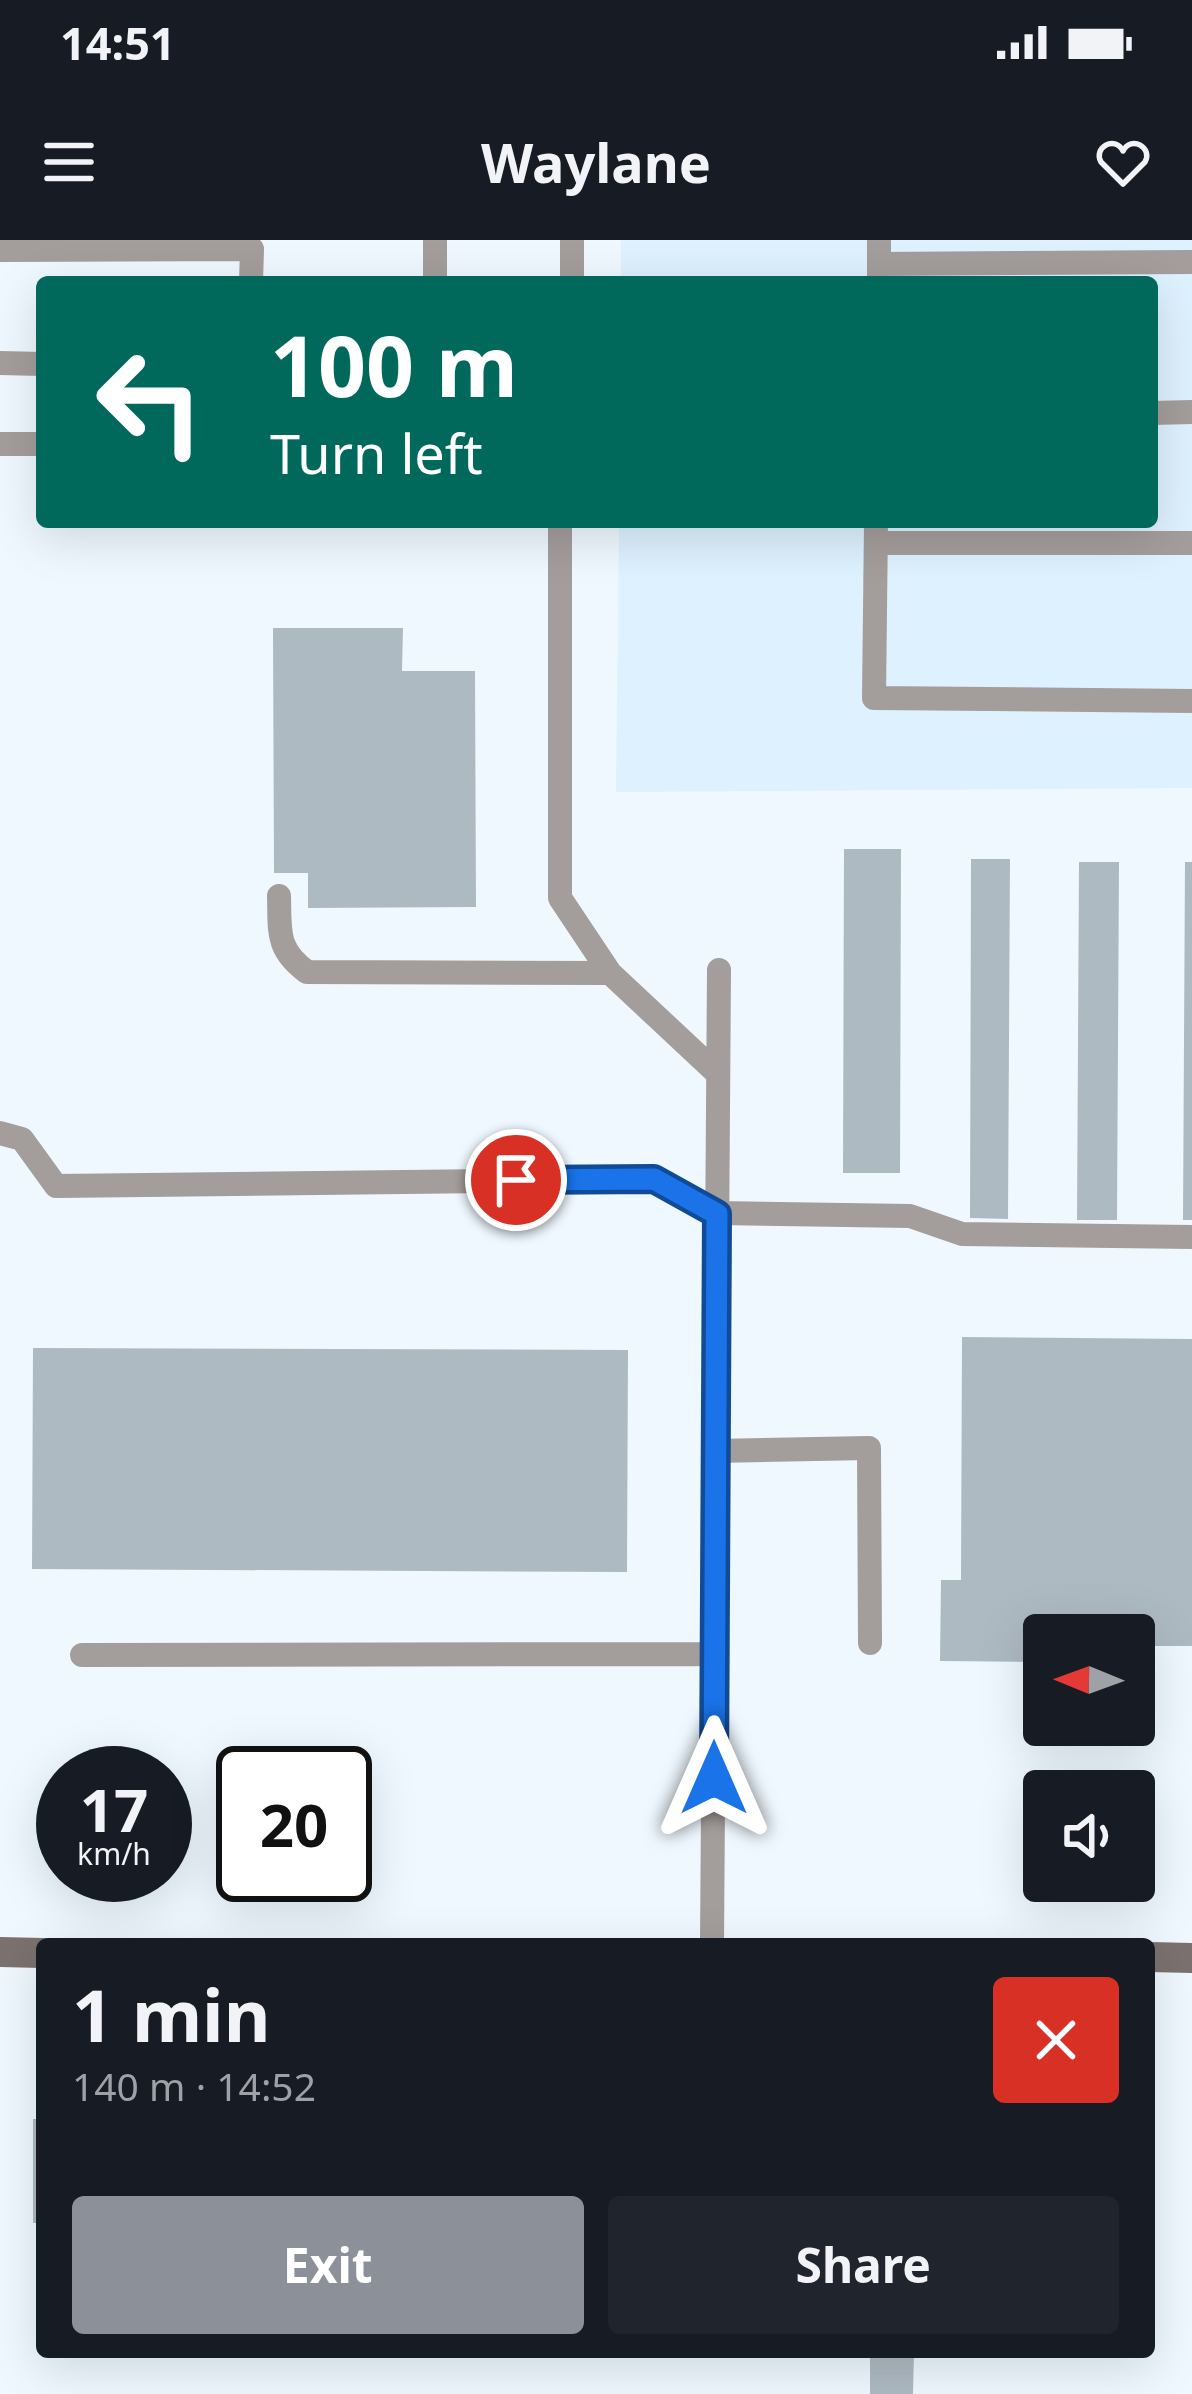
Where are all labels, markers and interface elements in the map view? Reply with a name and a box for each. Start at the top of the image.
text: 14:51 [60,12,176,73]
text: Waylane [481,125,711,199]
icon: menu [36,129,102,195]
icon: heart [1090,129,1156,195]
text: 100 m [270,307,518,422]
icon: left [72,324,228,480]
text: Turn left [270,416,483,490]
pin [465,1129,567,1231]
icon: arrive [483,1147,549,1213]
north arrow [1023,1614,1155,1746]
map controls [1023,1614,1155,1902]
position arrow [651,1715,777,1841]
speed limit sign: 20 [216,1746,372,1902]
text: 17 [80,1768,148,1850]
button: sound [1023,1770,1155,1902]
text: km/h [77,1833,151,1874]
text: 1 min [72,1965,270,2063]
button: close [993,1977,1119,2103]
text: 140 m · 14:52 [72,2059,316,2112]
button: Exit [72,2196,584,2334]
button: Share [608,2196,1119,2334]

